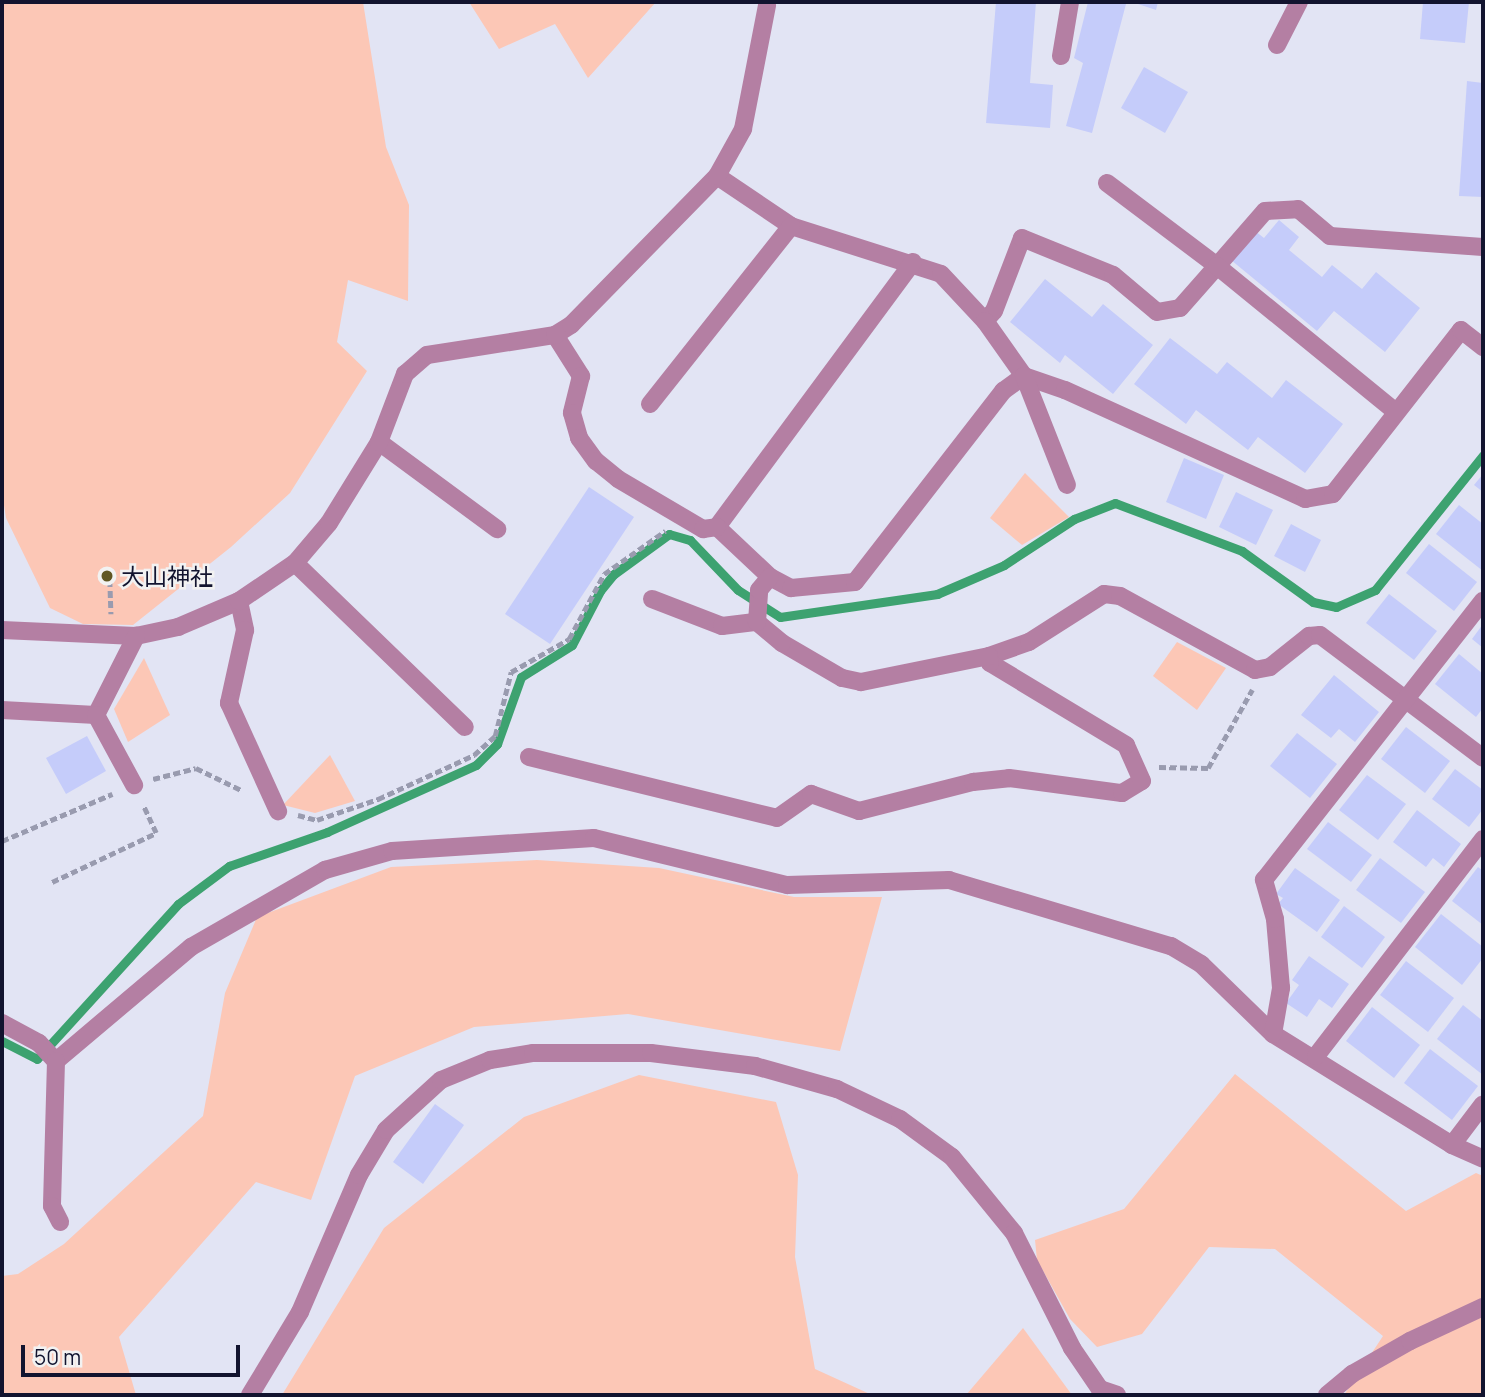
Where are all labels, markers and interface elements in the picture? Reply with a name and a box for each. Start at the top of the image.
place label: 大山神社 [121,562,213,590]
marker: 大山神社 [99,568,115,584]
scale bar [24,1330,243,1374]
text: 50 m [34,1343,81,1371]

